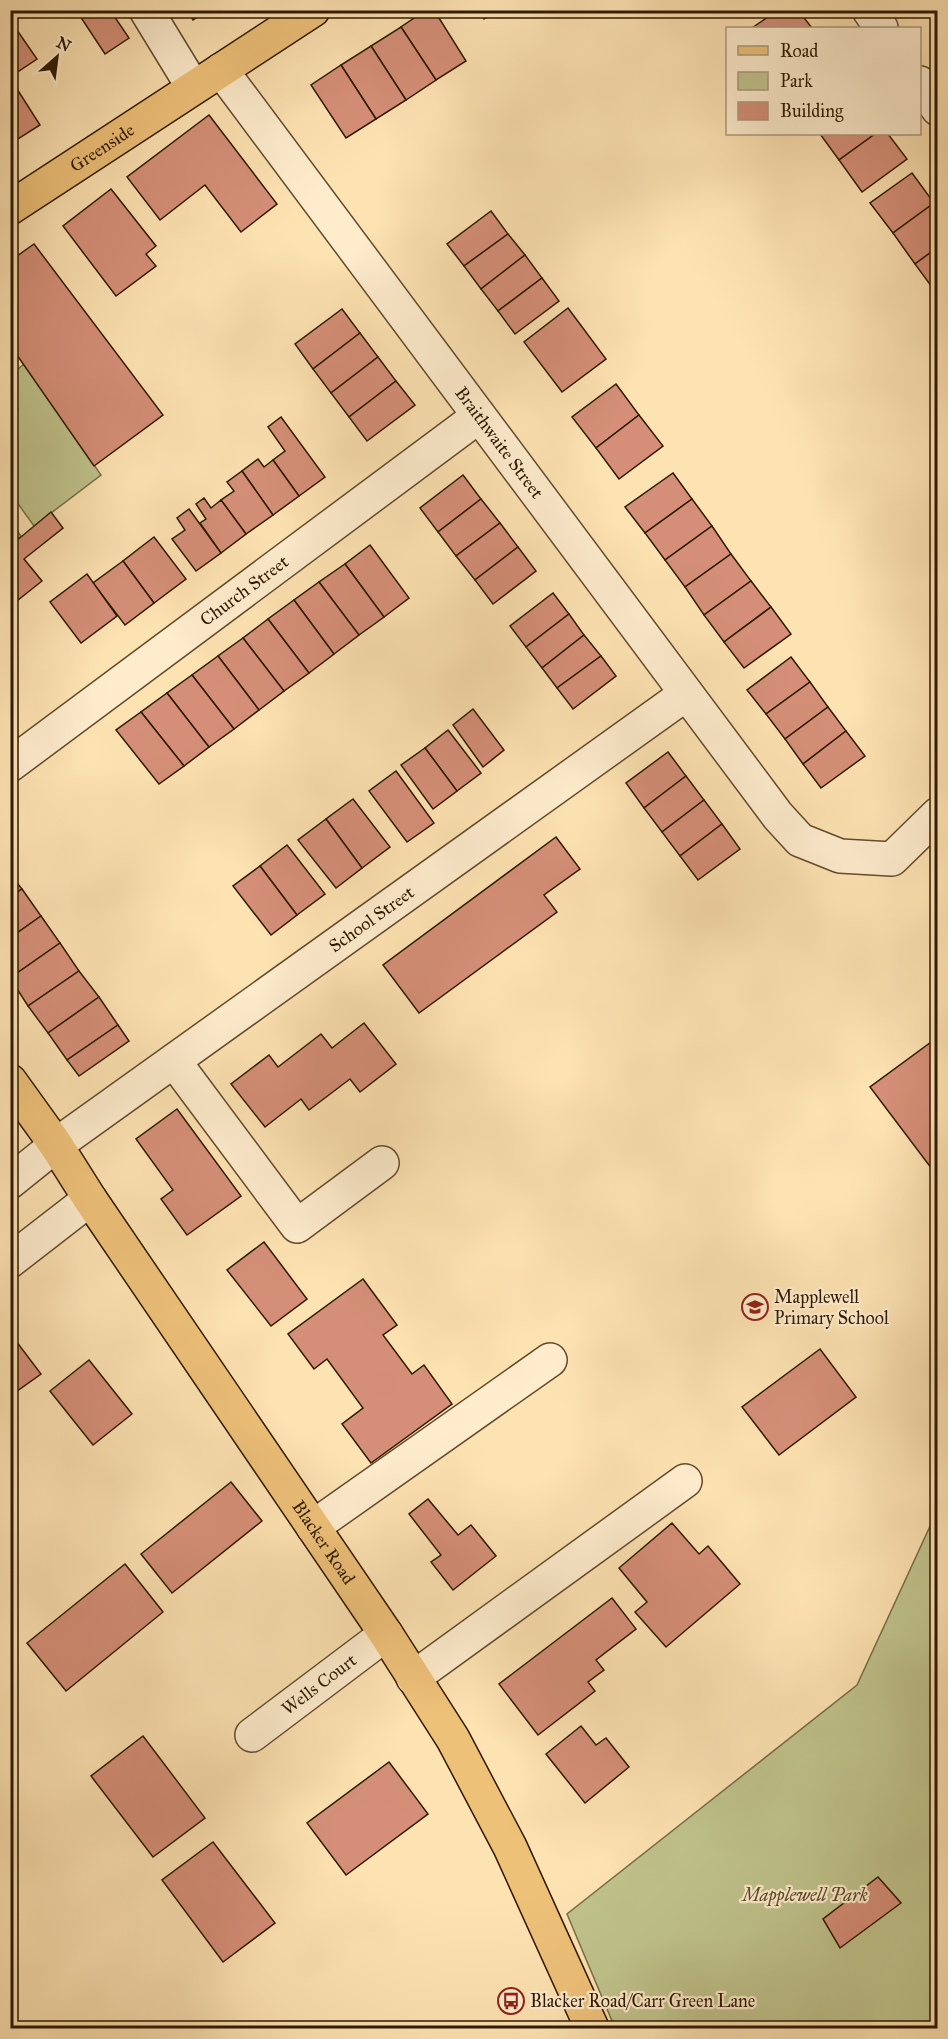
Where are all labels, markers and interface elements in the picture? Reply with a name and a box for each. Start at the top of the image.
north arrow [27,27,87,87]
legend [726,27,921,135]
text: N [53,33,75,56]
text: Road [780,40,818,62]
text: Park [780,70,813,92]
text: Building [780,100,844,123]
street label: Greenside [66,119,138,177]
street label: Braithwaite Street [450,382,548,503]
street label: Church Street [196,550,293,631]
street label: School Street [325,881,419,957]
place label: Mapplewell Primary School [774,1286,889,1329]
school or university icon: Mapplewell Primary School [740,1292,770,1322]
street label: Blacker Road [287,1496,360,1589]
street label: Wells Court [277,1649,361,1720]
park label: Mapplewell Park [740,1884,868,1907]
bus stop icon: Blacker Road/Carr Green Lane [496,1986,526,2016]
place label: Blacker Road/Carr Green Lane [530,1990,755,2012]

